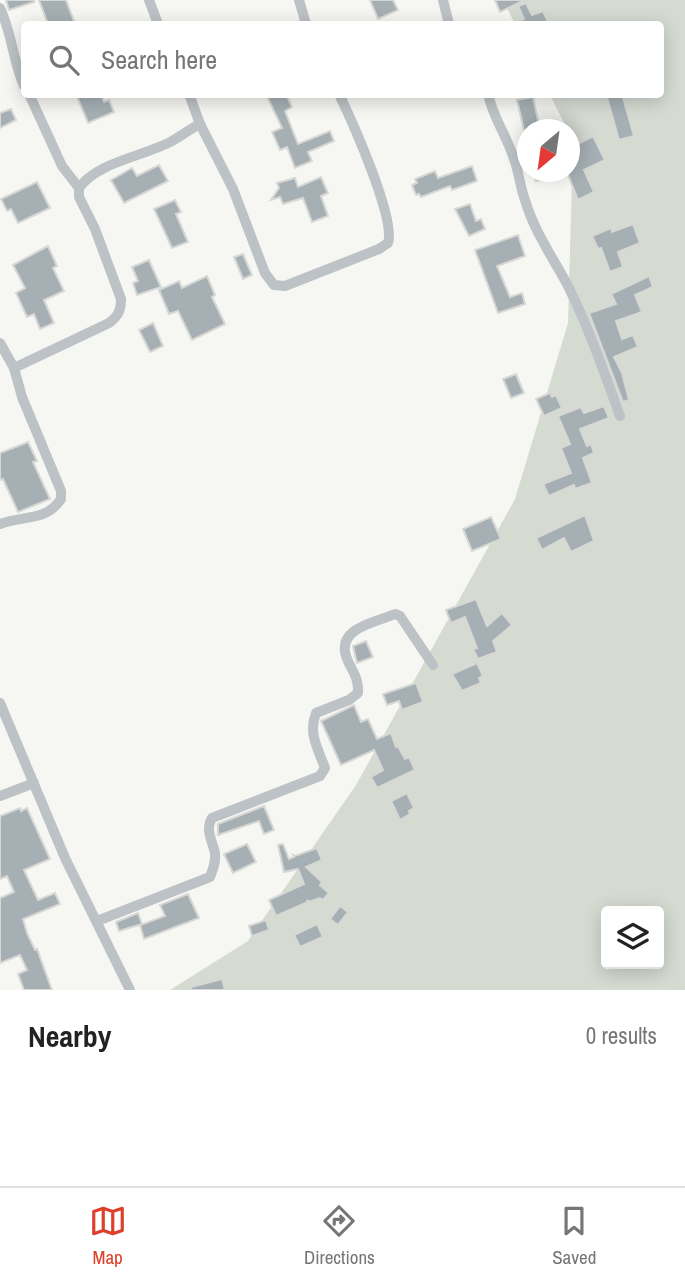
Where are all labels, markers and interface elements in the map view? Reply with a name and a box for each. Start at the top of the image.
search box [21,21,664,98]
icon: search [45,41,83,79]
text: Search here [101,42,217,77]
north arrow [517,119,580,182]
map controls [601,906,664,969]
button: layers [601,906,664,969]
text: Nearby [28,1016,111,1056]
text: 0 results [586,1020,657,1051]
tab: Map [89,1202,127,1270]
tab: Directions [304,1202,375,1270]
tab: Saved [552,1202,596,1270]

